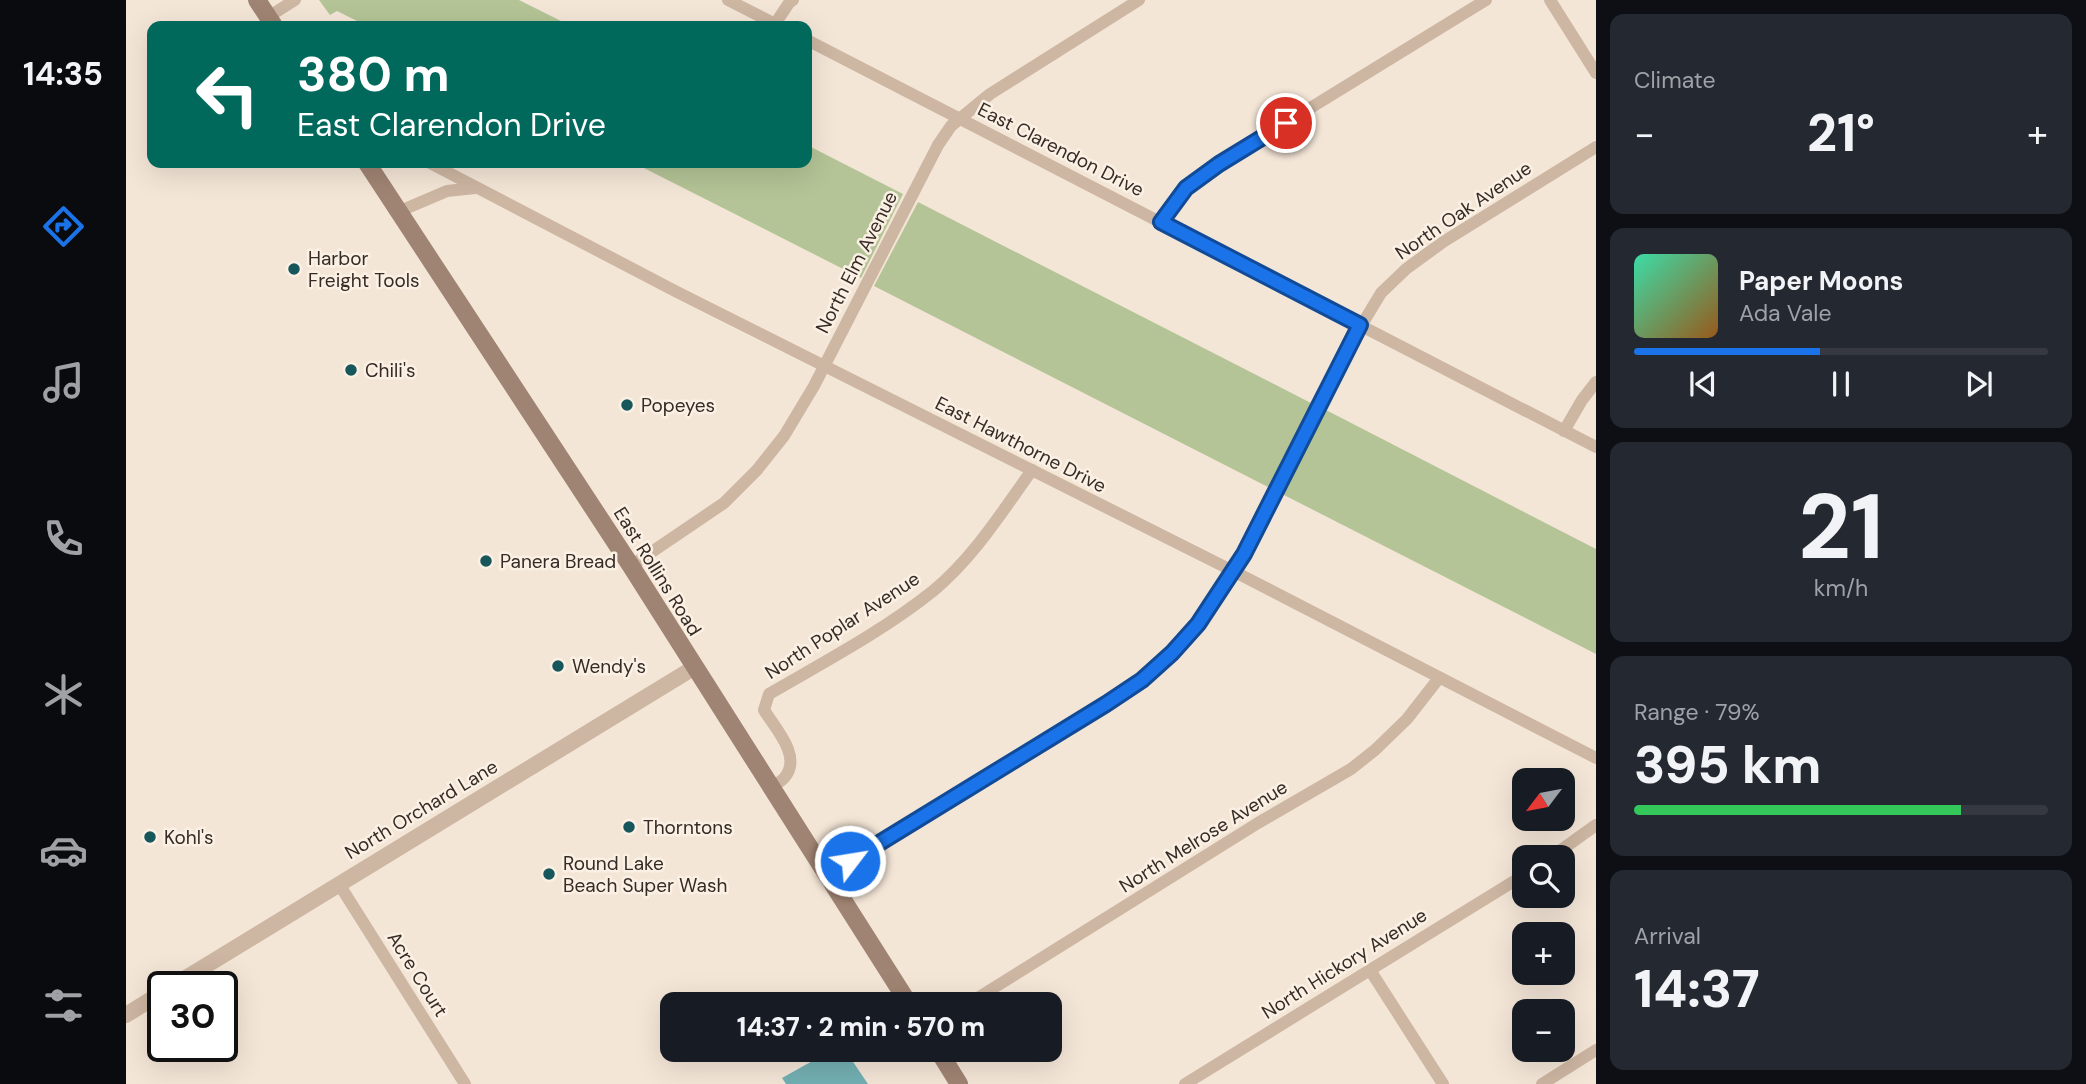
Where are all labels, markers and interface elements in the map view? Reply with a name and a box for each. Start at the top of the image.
text: 380 m [297,42,450,106]
icon: left [182,49,273,140]
text: 14:35 [23,53,103,95]
text: Climate [1634,65,1716,95]
pin [1256,93,1316,153]
street label: East Clarendon Drive [973,97,1148,202]
text: 21° [1807,99,1875,167]
text: East Clarendon Drive [297,104,606,146]
icon: arrive [1267,104,1305,142]
text: − [1634,109,1655,159]
text: + [2027,109,2048,159]
street label: North Oak Avenue [1390,156,1536,265]
street label: North Elm Avenue [810,187,903,338]
icon: directions [39,202,88,251]
place label: Harbor Freight Tools [308,246,419,293]
marker: Harbor Freight Tools [286,261,302,277]
text: Paper Moons [1739,264,1903,298]
text: Ada Vale [1739,298,1832,328]
icon: music [39,358,88,407]
place label: Chili's [365,358,415,383]
marker: Chili's [343,362,359,378]
icon: previous [1684,365,1722,403]
icon: pause [1822,365,1860,403]
icon: next [1960,365,1998,403]
street label: East Hawthorne Drive [931,390,1111,498]
place label: Popeyes [641,393,715,418]
marker: Popeyes [619,397,635,413]
text: 21 [1798,468,1884,586]
street label: East Rollins Road [608,502,707,640]
icon: phone [39,514,88,563]
place label: Panera Bread [500,549,616,574]
marker: Panera Bread [478,553,494,569]
street label: North Poplar Avenue [760,566,924,685]
text: km/h [1814,573,1868,603]
place label: Wendy's [572,654,646,679]
marker: Wendy's [550,658,566,674]
icon: climate [39,670,88,719]
text: Range · 79% [1634,697,1760,727]
text: 395 km [1634,731,1821,799]
street label: North Orchard Lane [340,754,502,865]
north arrow [1512,768,1575,831]
map controls [1512,768,1575,1062]
street label: North Melrose Avenue [1114,774,1292,898]
place label: Thorntons [643,815,733,840]
marker: Thorntons [621,819,637,835]
position arrow [813,824,887,898]
place label: Kohl's [164,825,213,850]
icon: car [39,826,88,875]
marker: Kohl's [142,829,158,845]
button: search [1512,845,1575,908]
place label: Round Lake Beach Super Wash [563,851,727,898]
marker: Round Lake Beach Super Wash [541,866,557,882]
street label: North Hickory Avenue [1257,902,1432,1025]
text: Arrival [1634,921,1701,951]
button: + [1512,922,1575,985]
street label: Acre Court [382,927,454,1021]
text: 14:37 [1634,955,1760,1023]
speed limit sign: 30 [147,971,238,1062]
icon: filters [39,981,88,1030]
button: − [1512,999,1575,1062]
text: 14:37 · 2 min · 570 m [737,1010,985,1044]

